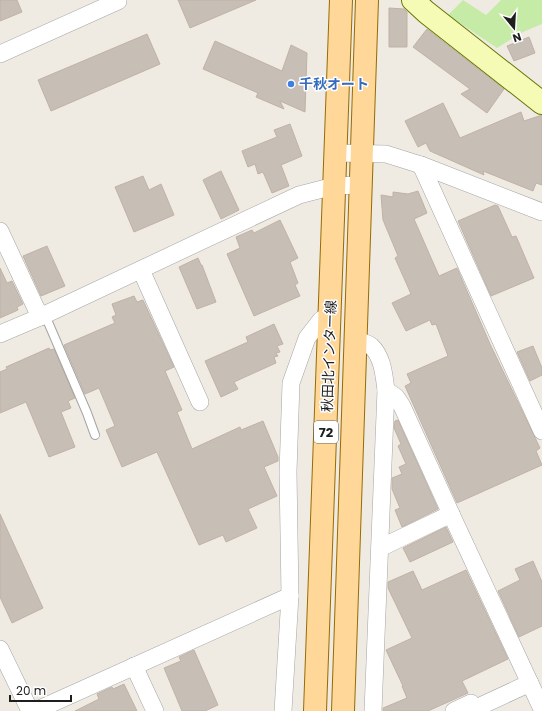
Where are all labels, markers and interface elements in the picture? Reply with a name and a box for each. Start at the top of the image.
north arrow [494,8,534,48]
text: N [511,29,524,46]
place label: 千秋オート [299,74,369,94]
marker: 千秋オート [286,79,296,89]
street label: 秋田北インター線 [317,300,341,412]
road number: 72 [314,421,338,443]
scale bar [10,677,71,703]
text: 20 m [16,682,46,699]

